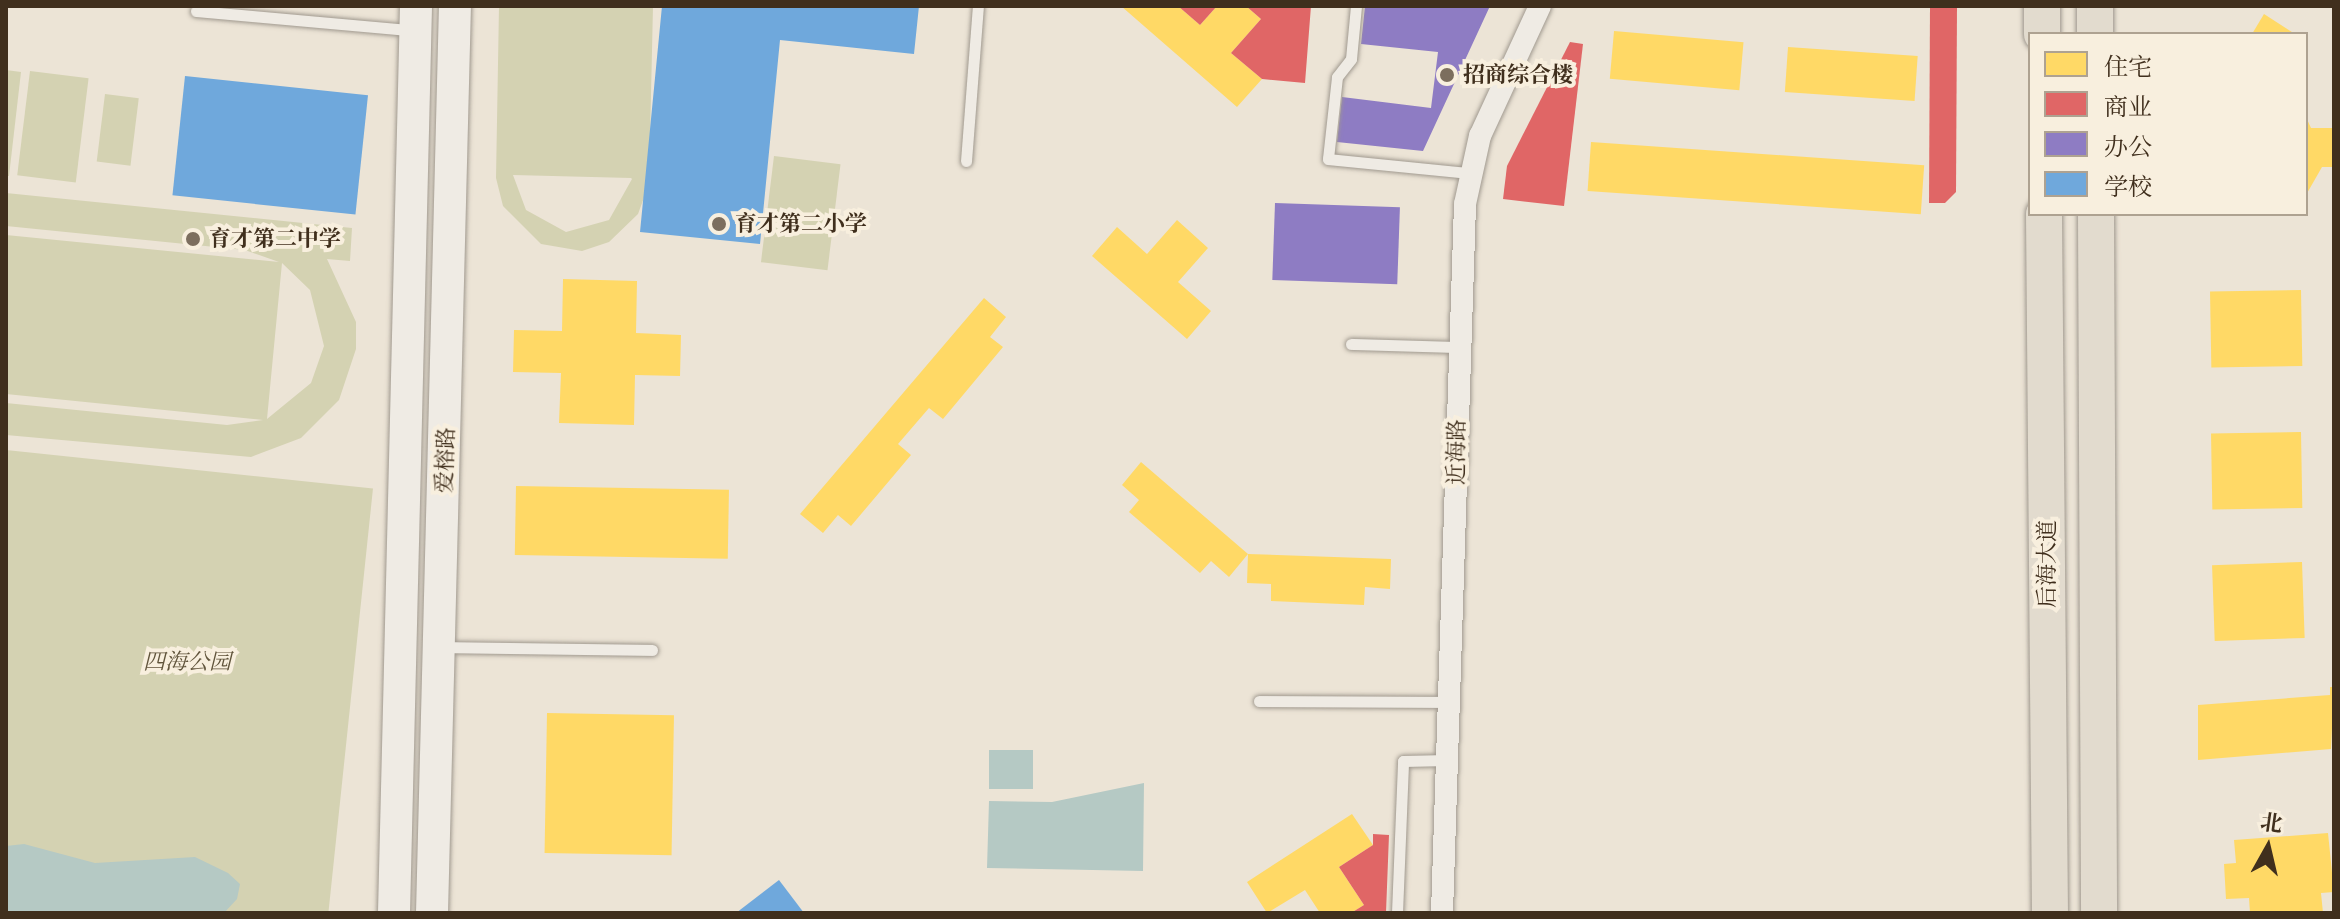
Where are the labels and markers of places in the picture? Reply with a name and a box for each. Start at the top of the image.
place label: 招商综合楼 [1463,62,1573,88]
marker: 招商综合楼 [1438,66,1456,84]
place label: 育才第二小学 [735,211,867,237]
marker: 育才第二小学 [710,215,728,233]
place label: 育才第二中学 [209,226,341,252]
marker: 育才第二中学 [184,230,202,248]

